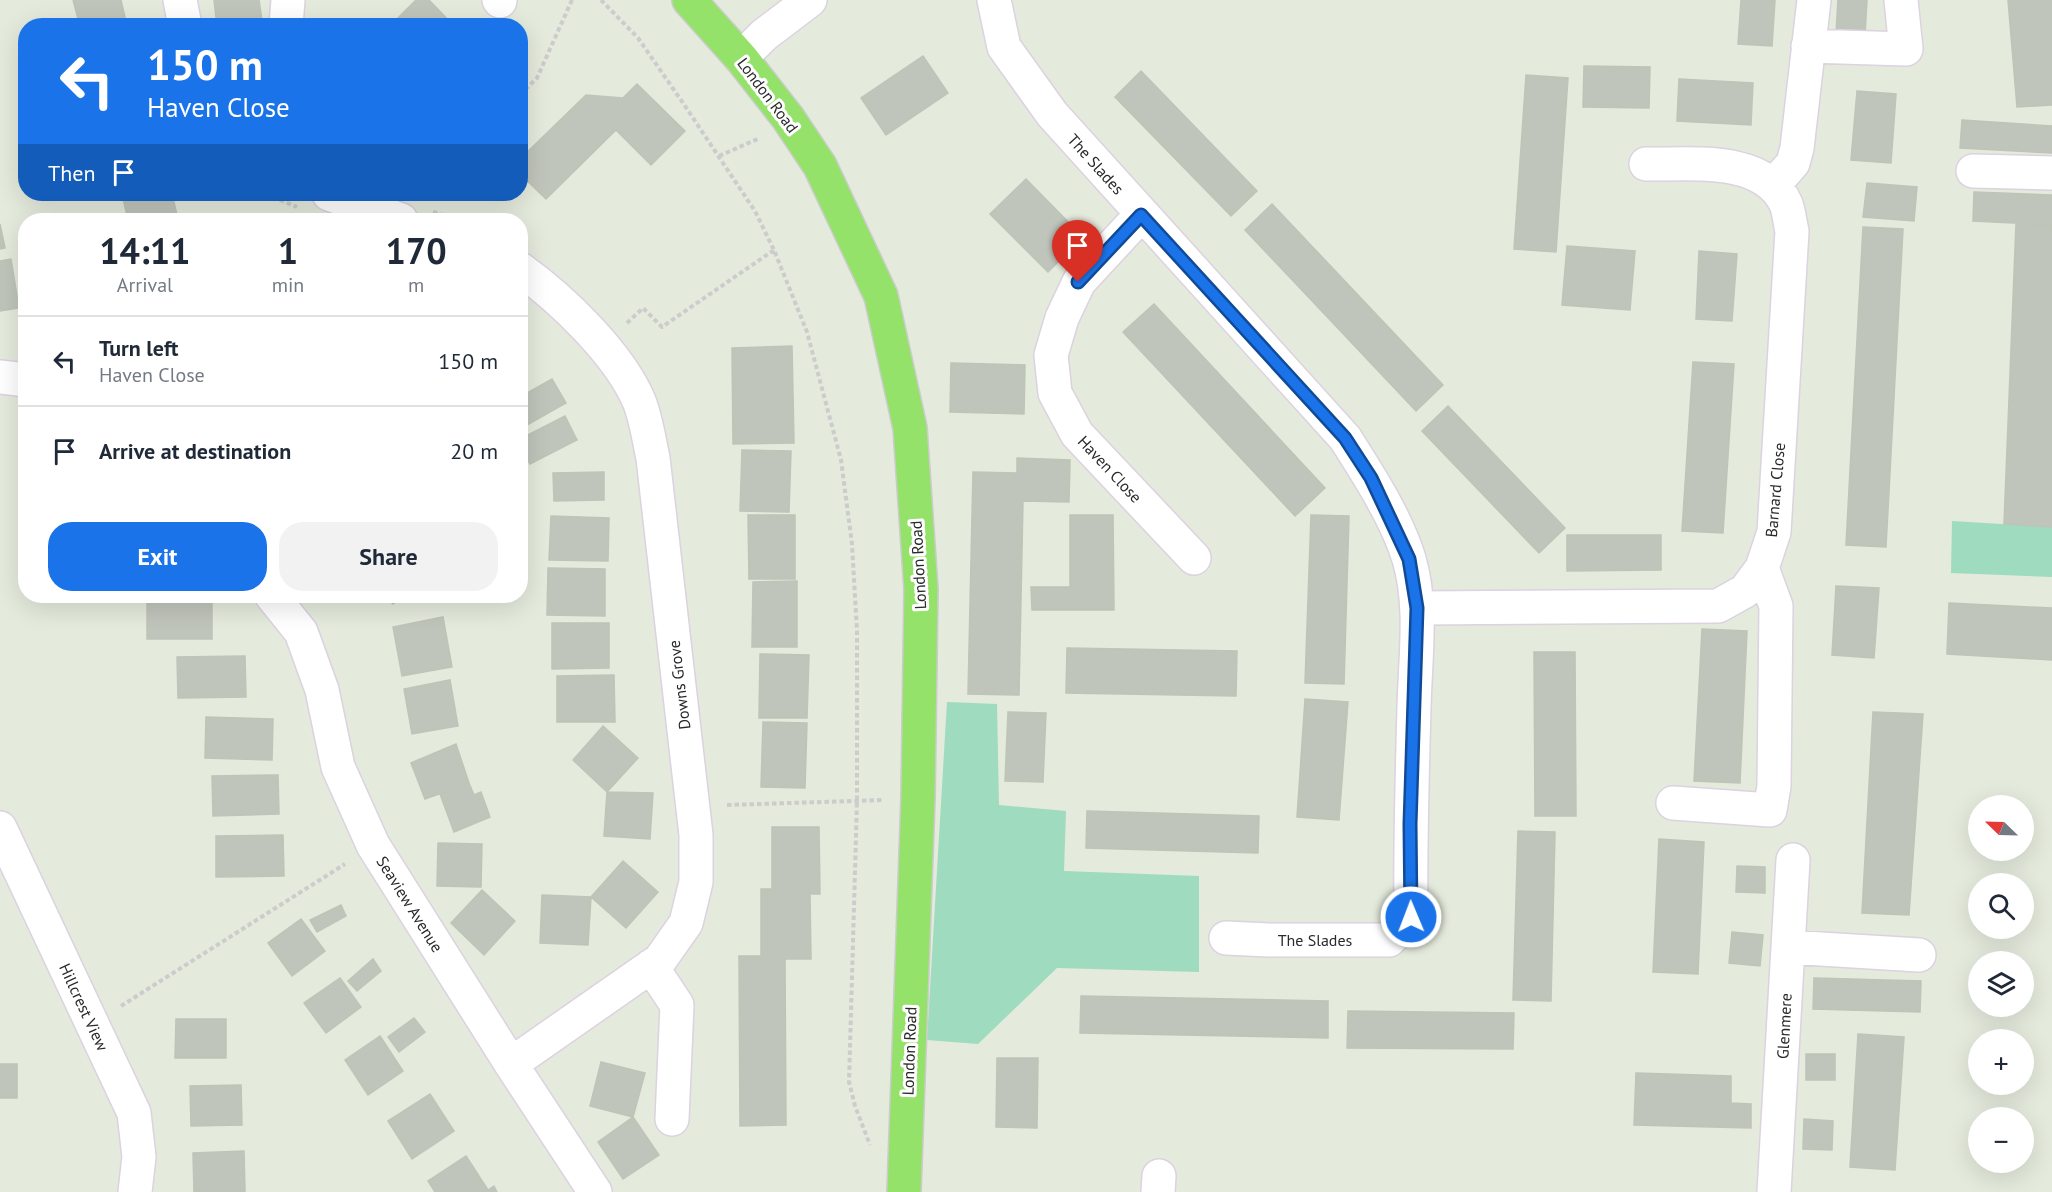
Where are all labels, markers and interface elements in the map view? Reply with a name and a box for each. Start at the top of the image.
text: 150 m [147,37,263,92]
icon: left [48,42,126,120]
street label: London Road [733,54,803,136]
text: Haven Close [147,90,290,124]
street label: The Slades [1064,130,1129,199]
icon: arrive [107,156,140,189]
text: Then [48,159,95,187]
pin [1052,220,1103,282]
text: 14:11 [99,227,191,274]
text: 1 [278,227,298,274]
text: 170 [386,227,447,274]
icon: arrive [1061,229,1094,262]
text: Arrival [117,272,173,298]
text: min [272,272,304,298]
text: m [408,272,424,298]
text: Turn left [99,334,179,362]
icon: left [48,345,81,378]
text: 150 m [438,347,498,375]
text: Haven Close [99,362,205,388]
street label: Haven Close [1074,431,1146,507]
icon: arrive [48,435,81,468]
text: Arrive at destination [99,437,291,465]
text: 20 m [450,437,498,465]
street label: Barnard Close [1761,442,1789,538]
street label: London Road [906,520,930,610]
button: Exit [48,522,267,591]
button: Share [279,522,498,591]
street label: Downs Grove [664,639,694,731]
north arrow [1968,795,2034,861]
map controls [1968,795,2034,1173]
street label: Seaview Avenue [372,852,448,956]
button: search [1968,873,2034,939]
position arrow [1379,885,1443,949]
street label: The Slades [1278,930,1353,950]
button: layers [1968,951,2034,1017]
street label: Hillcrest View [55,960,113,1054]
street label: Glenmere [1772,992,1796,1060]
street label: London Road [897,1006,921,1096]
button: + [1968,1029,2034,1095]
button: − [1968,1107,2034,1173]

